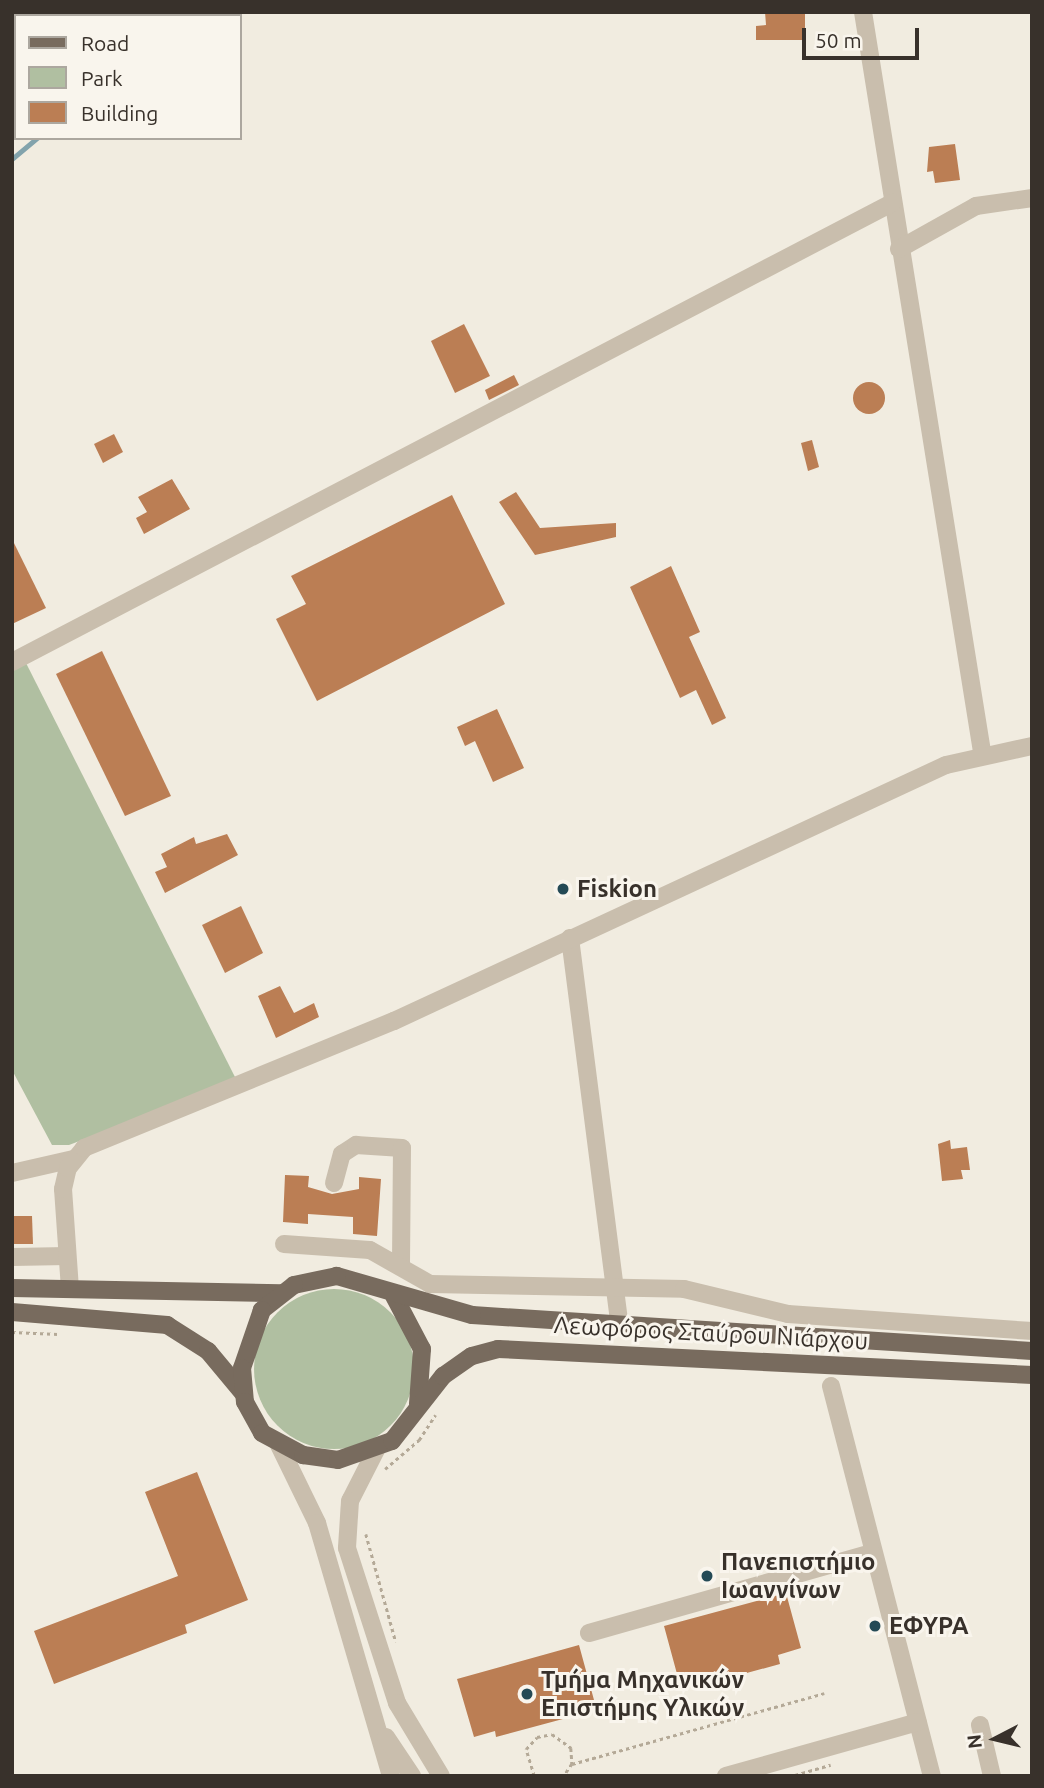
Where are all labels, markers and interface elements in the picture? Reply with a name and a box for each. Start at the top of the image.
legend [14,14,242,140]
scale bar [806,14,923,58]
text: 50 m [815,28,862,52]
text: Road [81,31,129,55]
text: Park [81,66,123,90]
text: Building [81,101,158,125]
place label: Fiskion [577,875,657,903]
marker: Fiskion [555,881,571,897]
street label: Λεωφόρος Σταύρου Νιάρχου [553,1310,869,1356]
place label: Πανεπιστήμιο Ιωαννίνων [721,1548,876,1604]
marker: Πανεπιστήμιο Ιωαννίνων [699,1568,715,1584]
place label: ΕΦΥΡΑ [889,1612,969,1640]
marker: ΕΦΥΡΑ [867,1618,883,1634]
place label: Τμήμα Μηχανικών Επιστήμης Υλικών [541,1666,744,1722]
marker: Τμήμα Μηχανικών Επιστήμης Υλικών [519,1686,535,1702]
north arrow [960,1704,1030,1774]
text: N [962,1733,986,1750]

